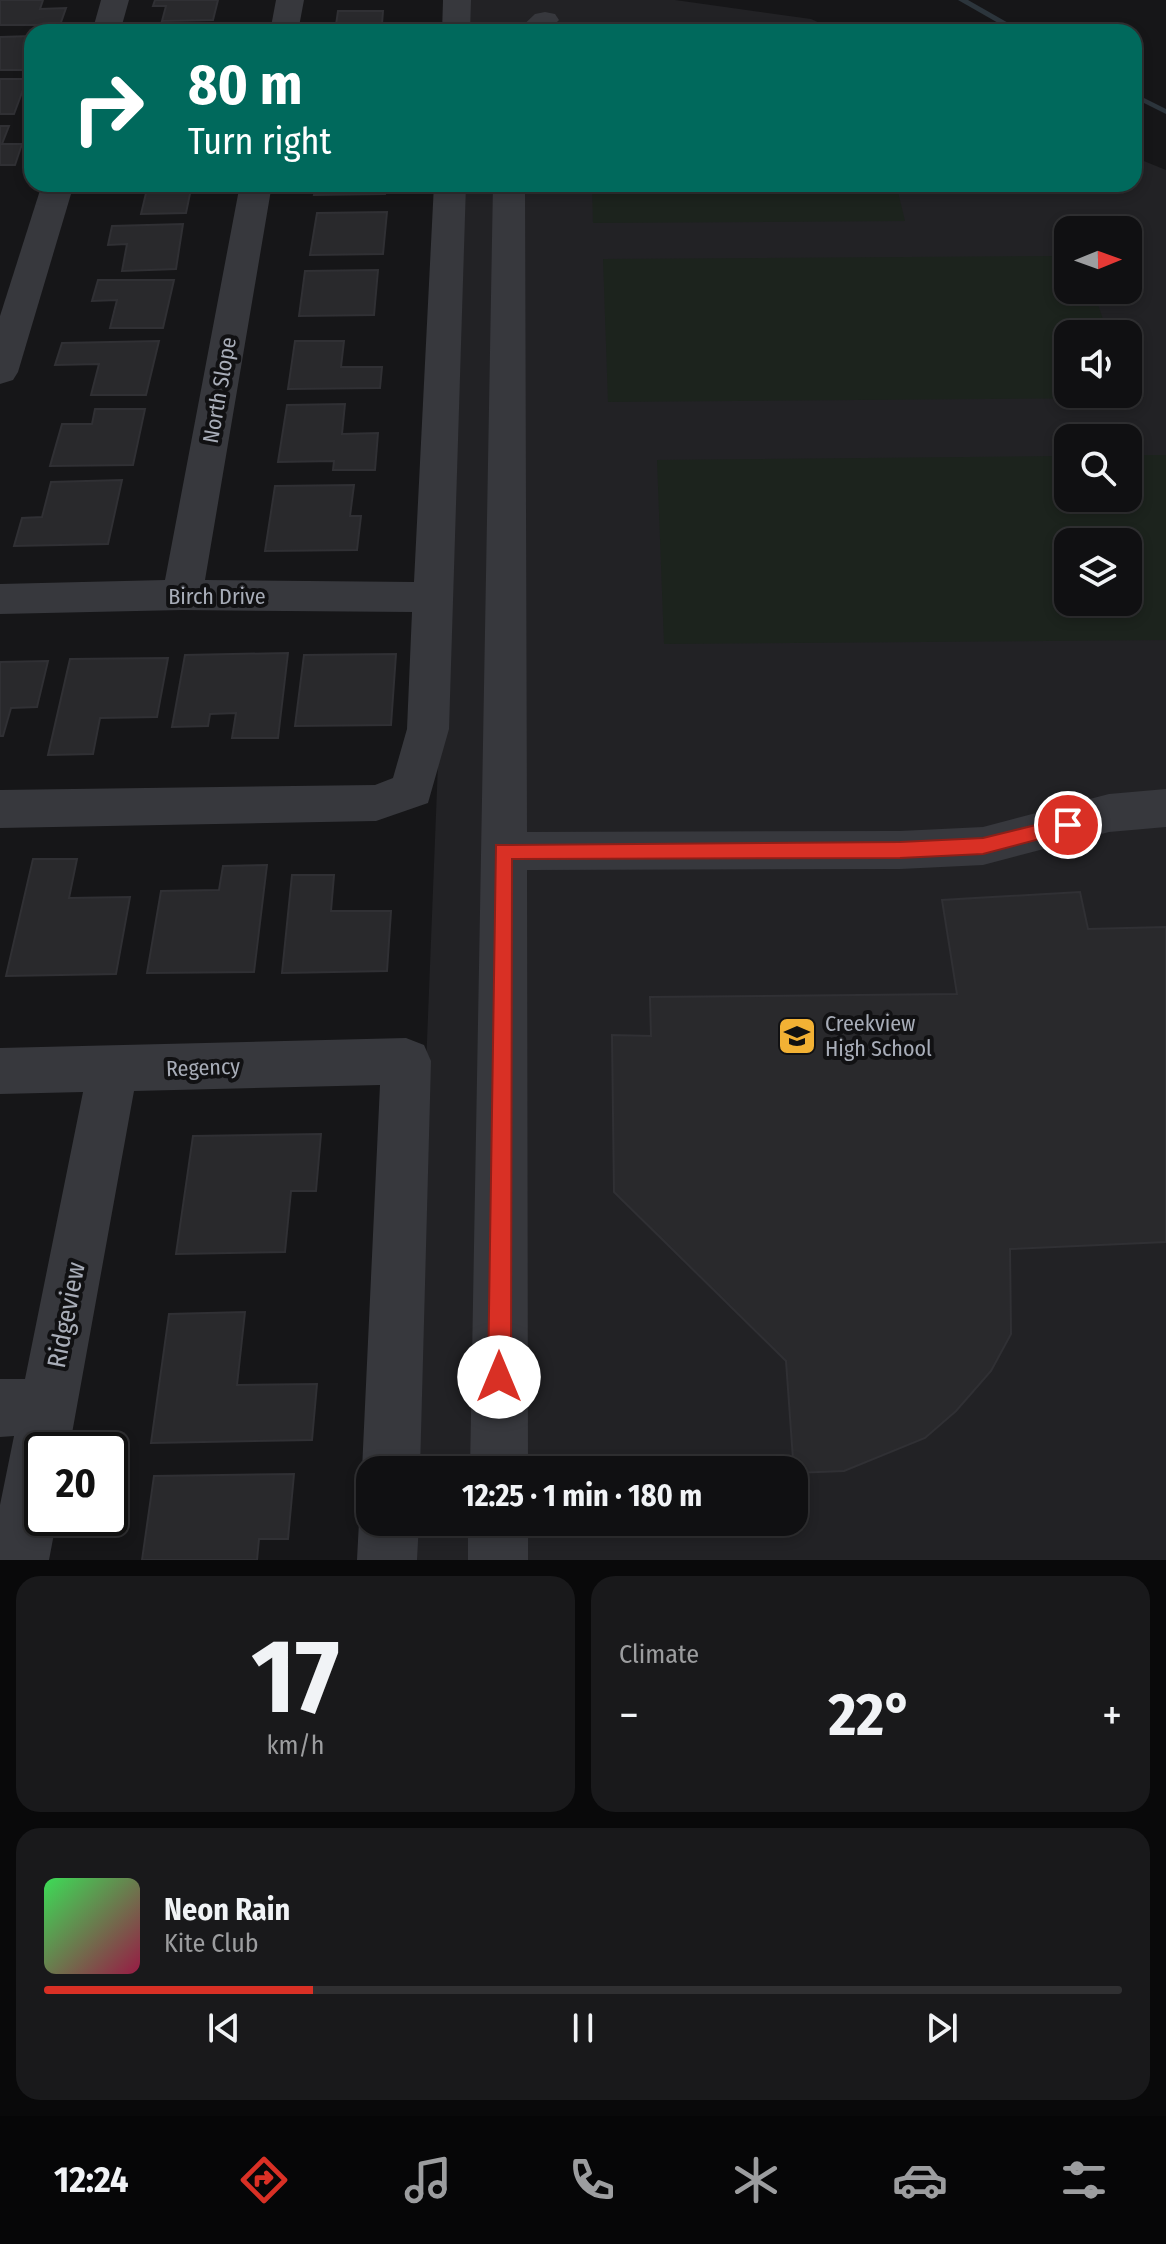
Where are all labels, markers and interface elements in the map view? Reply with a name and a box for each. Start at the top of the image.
text: 80 m [188,52,303,119]
icon: right [56,56,160,160]
text: Turn right [188,120,331,164]
north arrow [1054,216,1142,304]
map controls [1054,216,1142,616]
button: sound [1054,320,1142,408]
street label: North Slope [197,335,242,445]
button: search [1054,424,1142,512]
button: layers [1054,528,1142,616]
street label: Birch Drive [168,583,266,610]
pin [1034,791,1102,859]
icon: arrive [1046,803,1090,847]
place label: Creekview High School [825,1010,932,1062]
school or university icon: Creekview High School [776,1015,818,1057]
street label: Regency [165,1053,241,1082]
street label: Ridgeview [41,1260,92,1371]
position arrow [457,1335,541,1419]
speed limit sign: 20 [24,1432,128,1536]
text: 12:25 · 1 min · 180 m [462,1478,702,1514]
text: 17 [251,1615,340,1740]
text: Climate [619,1639,699,1670]
text: 22° [829,1679,912,1751]
text: − [619,1689,639,1742]
text: + [1102,1689,1122,1742]
text: km/h [267,1730,324,1761]
text: Neon Rain [164,1892,290,1928]
text: Kite Club [164,1928,259,1959]
icon: previous [202,2006,246,2050]
icon: pause [561,2006,605,2050]
icon: next [920,2006,964,2050]
icon: directions [236,2152,292,2208]
icon: music [400,2152,456,2208]
icon: phone [564,2152,620,2208]
icon: climate [728,2152,784,2208]
icon: car [892,2152,948,2208]
icon: filters [1056,2152,1112,2208]
text: 12:24 [54,2158,129,2202]

